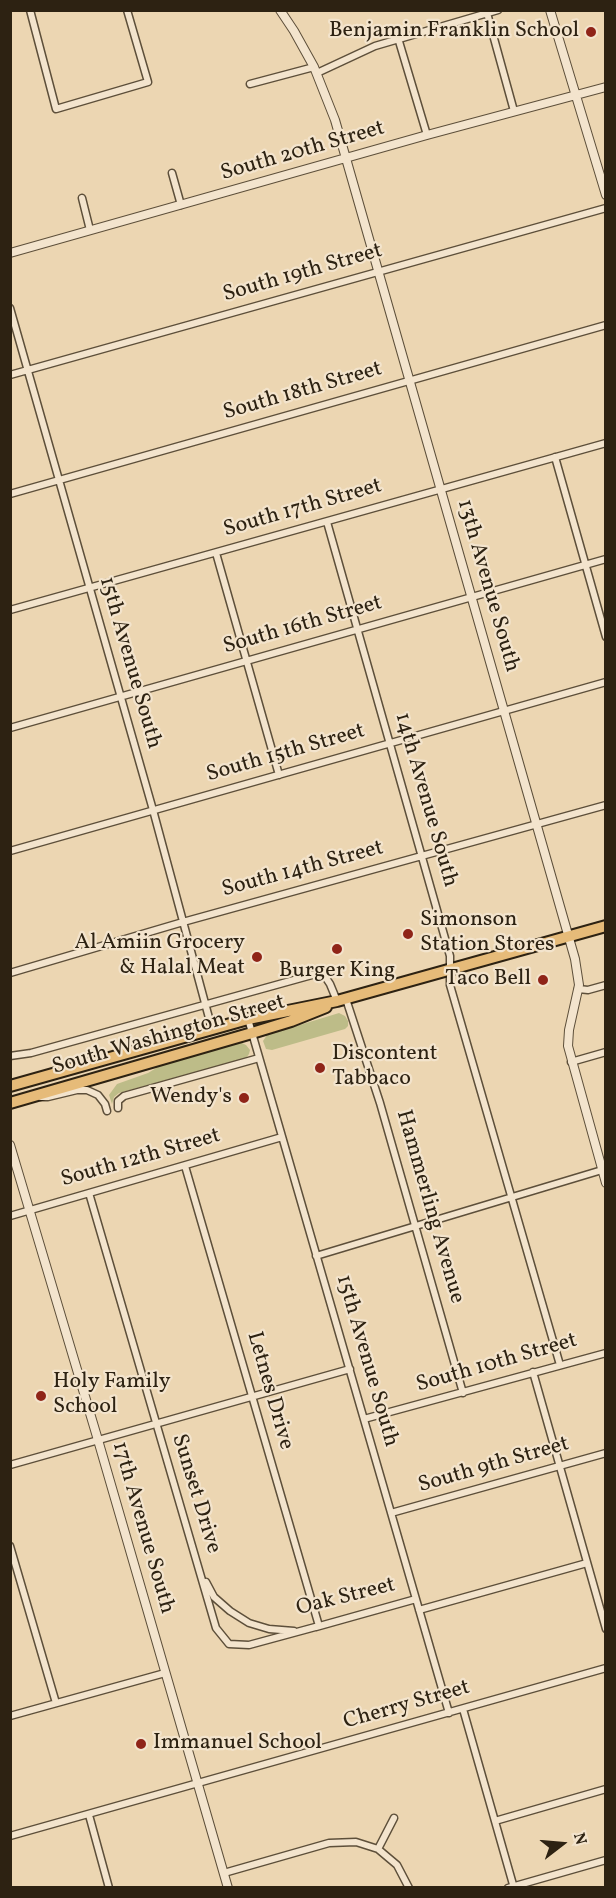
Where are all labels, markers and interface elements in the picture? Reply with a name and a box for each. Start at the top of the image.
place label: Benjamin Franklin School [329,19,579,45]
marker: Benjamin Franklin School [584,25,598,39]
street label: South 20th Street [218,116,388,188]
street label: South 19th Street [220,239,386,309]
street label: South 18th Street [220,357,386,427]
street label: South 17th Street [221,474,385,544]
street label: 13th Avenue South [450,497,524,675]
street label: 15th Avenue South [92,574,166,752]
street label: South 16th Street [221,591,385,661]
street label: 14th Avenue South [387,710,463,890]
street label: South 15th Street [204,719,368,789]
street label: South 14th Street [219,836,387,904]
place label: Simonson Station Stores [420,908,554,960]
marker: Simonson Station Stores [401,927,415,941]
place label: Al Amiin Grocery & Halal Meat [74,931,245,982]
marker: Burger King [330,942,344,956]
marker: Al Amiin Grocery & Halal Meat [250,950,264,964]
place label: Burger King [279,959,395,985]
place label: Taco Bell [445,967,531,993]
marker: Taco Bell [536,973,550,987]
street label: South Washington Street [50,990,288,1082]
place label: Discontent Tabbaco [332,1042,438,1094]
marker: Discontent Tabbaco [313,1061,327,1075]
place label: Wendy's [150,1085,232,1111]
marker: Wendy's [237,1091,251,1105]
street label: Hammerling Avenue [389,1107,469,1307]
street label: South 12th Street [58,1124,224,1194]
street label: 15th Avenue South [329,1272,403,1450]
street label: South 10th Street [414,1328,580,1400]
street label: Letnes Drive [240,1329,298,1453]
place label: Holy Family School [53,1370,171,1422]
marker: Holy Family School [34,1389,48,1403]
street label: Sunset Drive [164,1431,226,1557]
street label: South 9th Street [415,1432,573,1500]
street label: 17th Avenue South [105,1439,179,1617]
street label: Oak Street [294,1573,398,1623]
street label: Cherry Street [341,1675,473,1737]
place label: Immanuel School [153,1731,322,1757]
marker: Immanuel School [134,1737,148,1751]
north arrow [532,1814,592,1874]
text: N [567,1830,591,1848]

